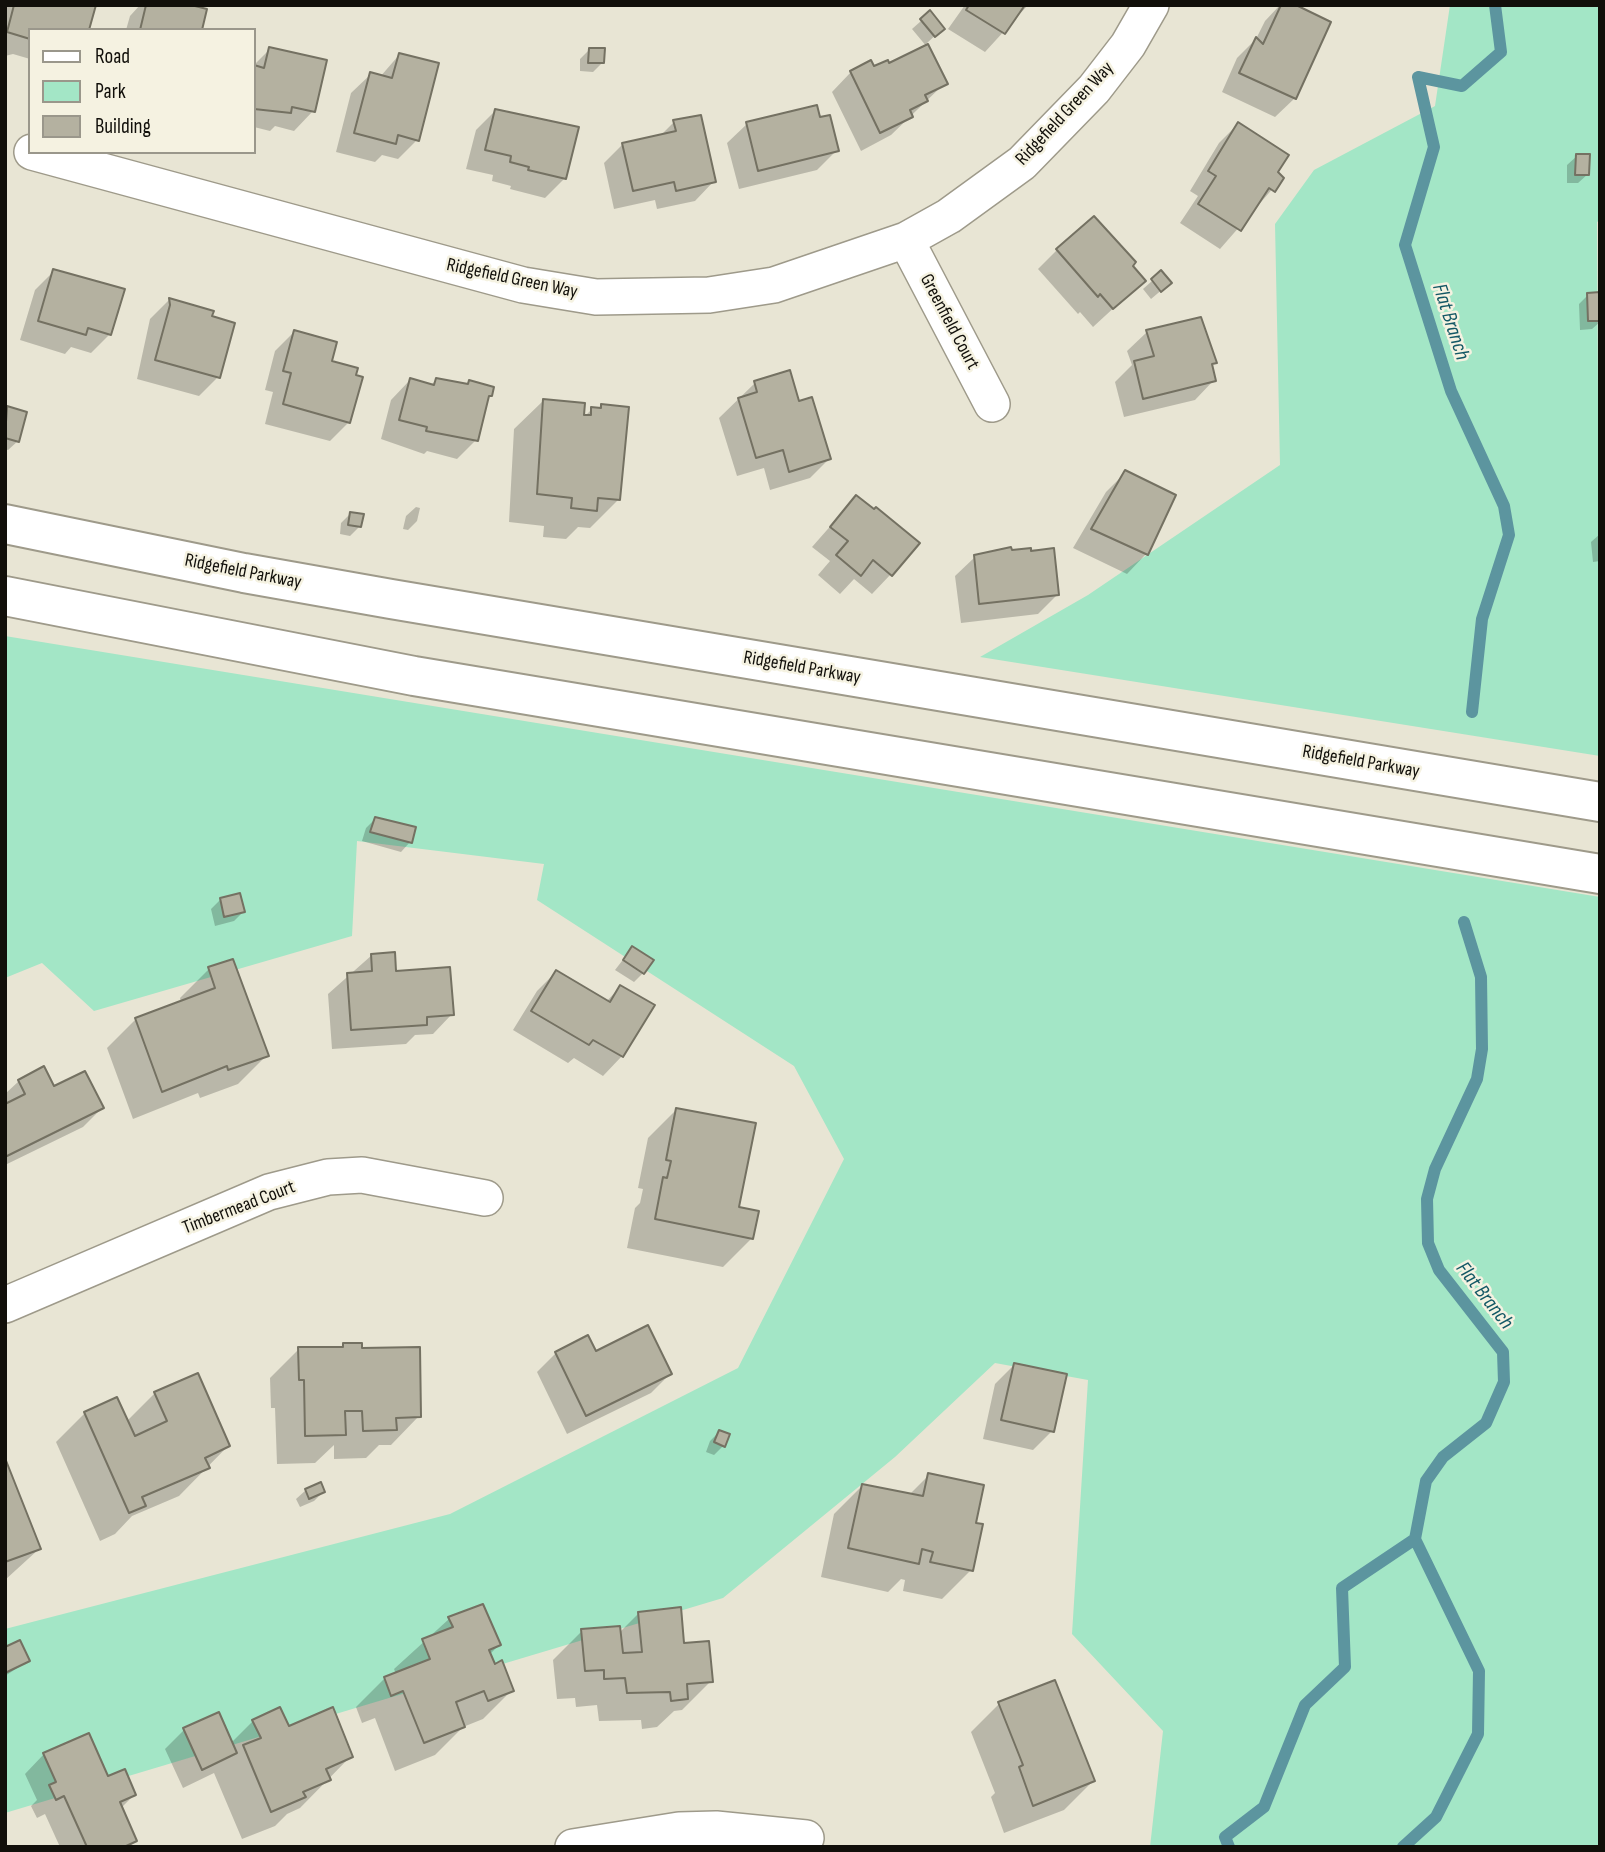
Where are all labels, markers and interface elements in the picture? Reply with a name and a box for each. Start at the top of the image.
legend [28,28,256,154]
text: Road [95,44,130,69]
street label: Ridgefield Green Way [1011,57,1119,171]
text: Park [95,79,126,104]
text: Building [95,114,151,139]
street label: Ridgefield Green Way [444,254,580,304]
street label: Greenfield Court [914,270,984,374]
water label: Flat Branch [1426,281,1474,363]
street label: Ridgefield Parkway [183,549,303,595]
street label: Ridgefield Parkway [742,646,862,690]
street label: Ridgefield Parkway [1301,740,1421,784]
street label: Timbermead Court [179,1176,299,1240]
water label: Flat Branch [1450,1257,1518,1335]

